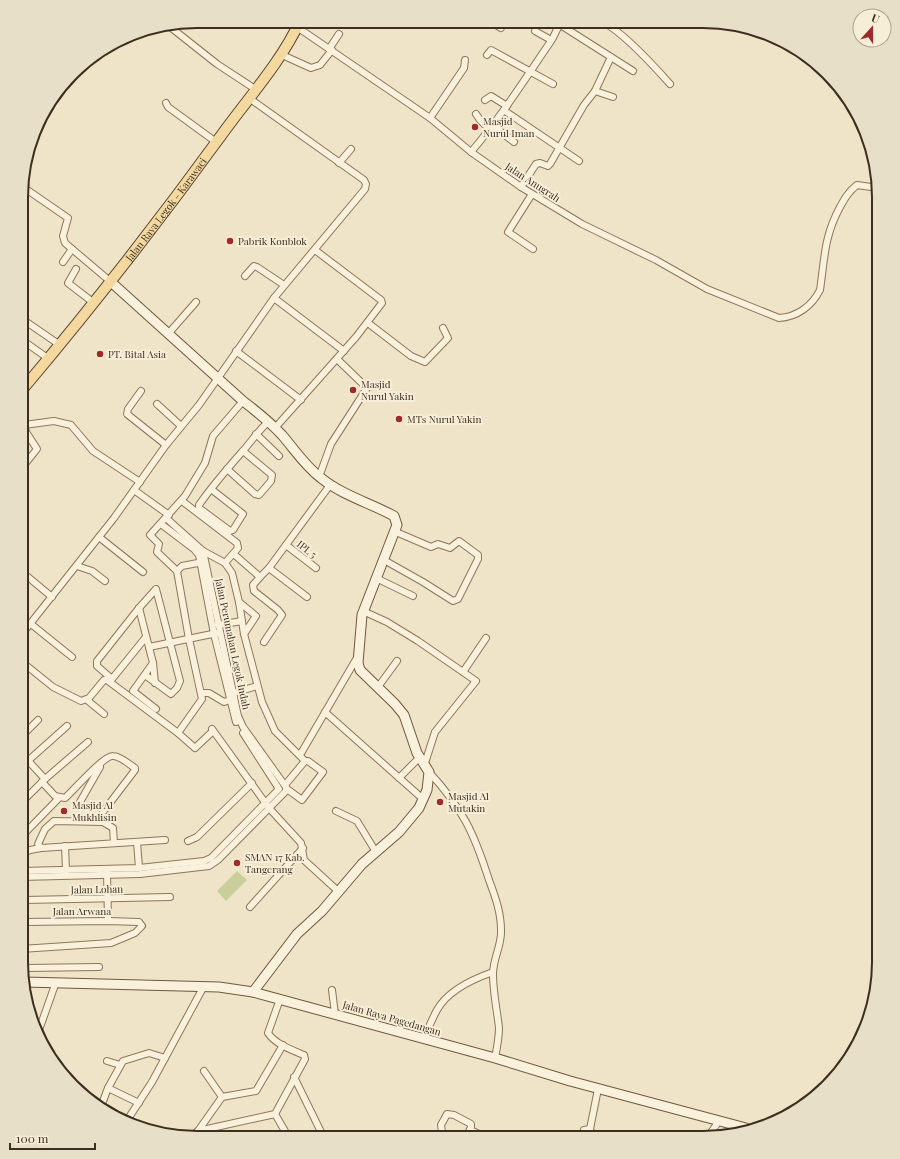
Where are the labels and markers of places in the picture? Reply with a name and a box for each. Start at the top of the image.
place label: Masjid Nurul Iman [483,114,535,140]
marker: Masjid Nurul Iman [470,122,480,132]
place label: Pabrik Konblok [238,234,307,248]
marker: Pabrik Konblok [225,236,235,246]
place label: PT. Bital Asia [108,347,166,361]
marker: PT. Bital Asia [95,349,105,359]
place label: Masjid Nurul Yakin [361,377,414,403]
marker: Masjid Nurul Yakin [348,385,358,395]
place label: MTs Nurul Yakin [407,412,481,426]
marker: MTs Nurul Yakin [394,414,404,424]
place label: Masjid Al Mutakin [448,789,489,815]
marker: Masjid Al Mutakin [435,797,445,807]
place label: Masjid Al Mukhlisin [72,798,117,824]
marker: Masjid Al Mukhlisin [59,806,69,816]
place label: SMAN 17 Kab. Tangerang [245,850,305,876]
marker: SMAN 17 Kab. Tangerang [232,858,242,868]

